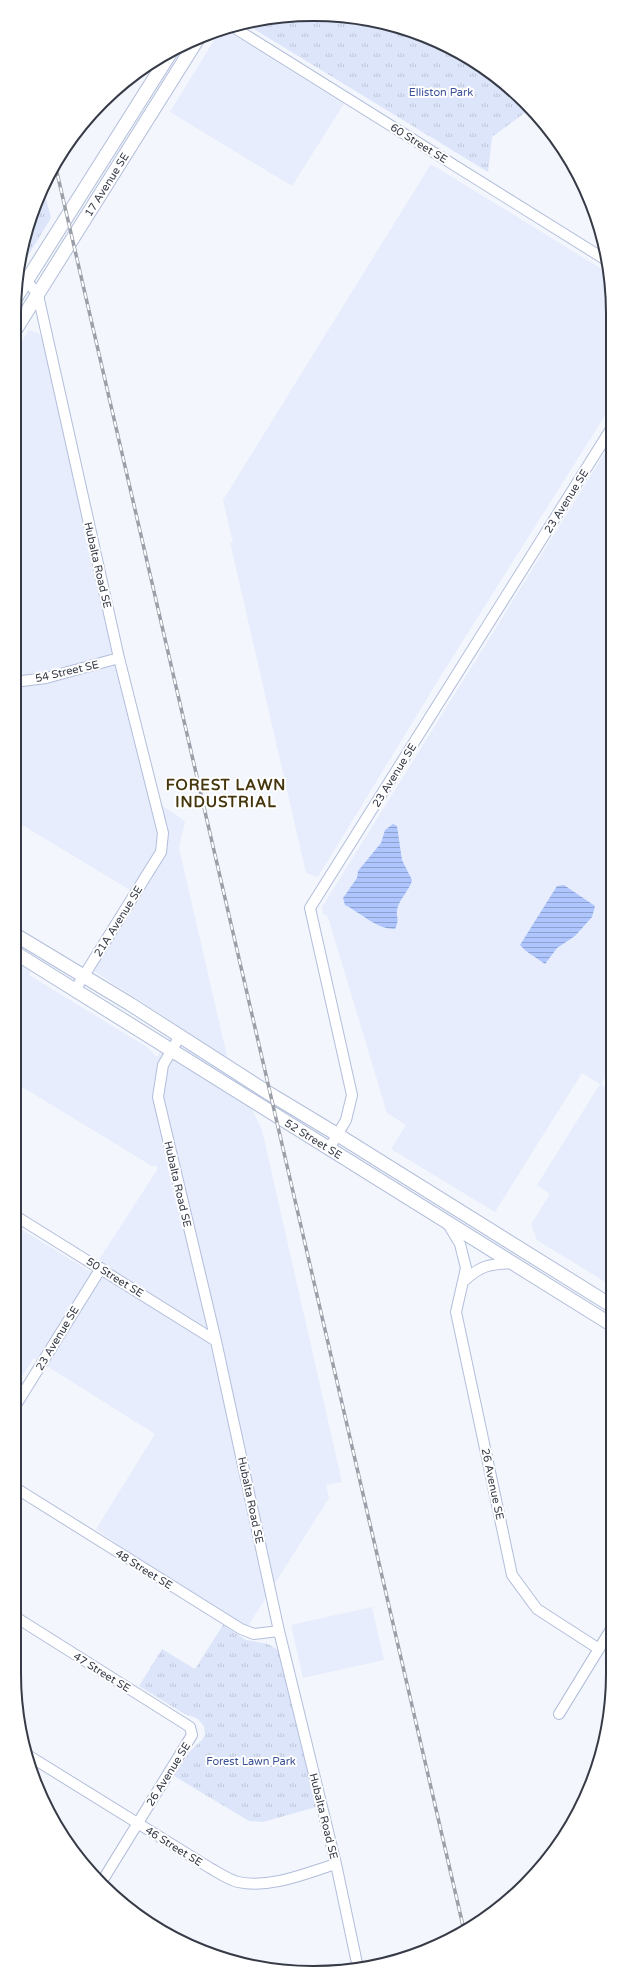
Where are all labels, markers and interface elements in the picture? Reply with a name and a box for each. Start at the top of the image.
park label: Elliston Park [409,86,473,99]
street label: 60 Street SE [388,121,450,166]
street label: 17 Avenue SE [82,151,132,219]
street label: 23 Avenue SE [542,467,591,536]
street label: Hubalta Road SE [81,521,114,610]
street label: 54 Street SE [34,658,100,685]
street label: 23 Avenue SE [370,741,419,810]
district label: FOREST LAWN INDUSTRIAL [166,776,286,811]
street label: 21A Avenue SE [91,884,145,959]
street label: 52 Street SE [282,1117,344,1162]
street label: Hubalta Road SE [161,1140,194,1229]
street label: 50 Street SE [84,1255,146,1300]
street label: 23 Avenue SE [33,1304,82,1373]
street label: 26 Avenue SE [479,1447,506,1521]
street label: Hubalta Road SE [235,1456,266,1545]
street label: 48 Street SE [113,1547,175,1592]
street label: 47 Street SE [71,1650,133,1695]
street label: 26 Avenue SE [144,1740,193,1809]
park label: Forest Lawn Park [206,1755,296,1768]
street label: Hubalta Road SE [307,1772,340,1861]
street label: 46 Street SE [143,1824,205,1869]

